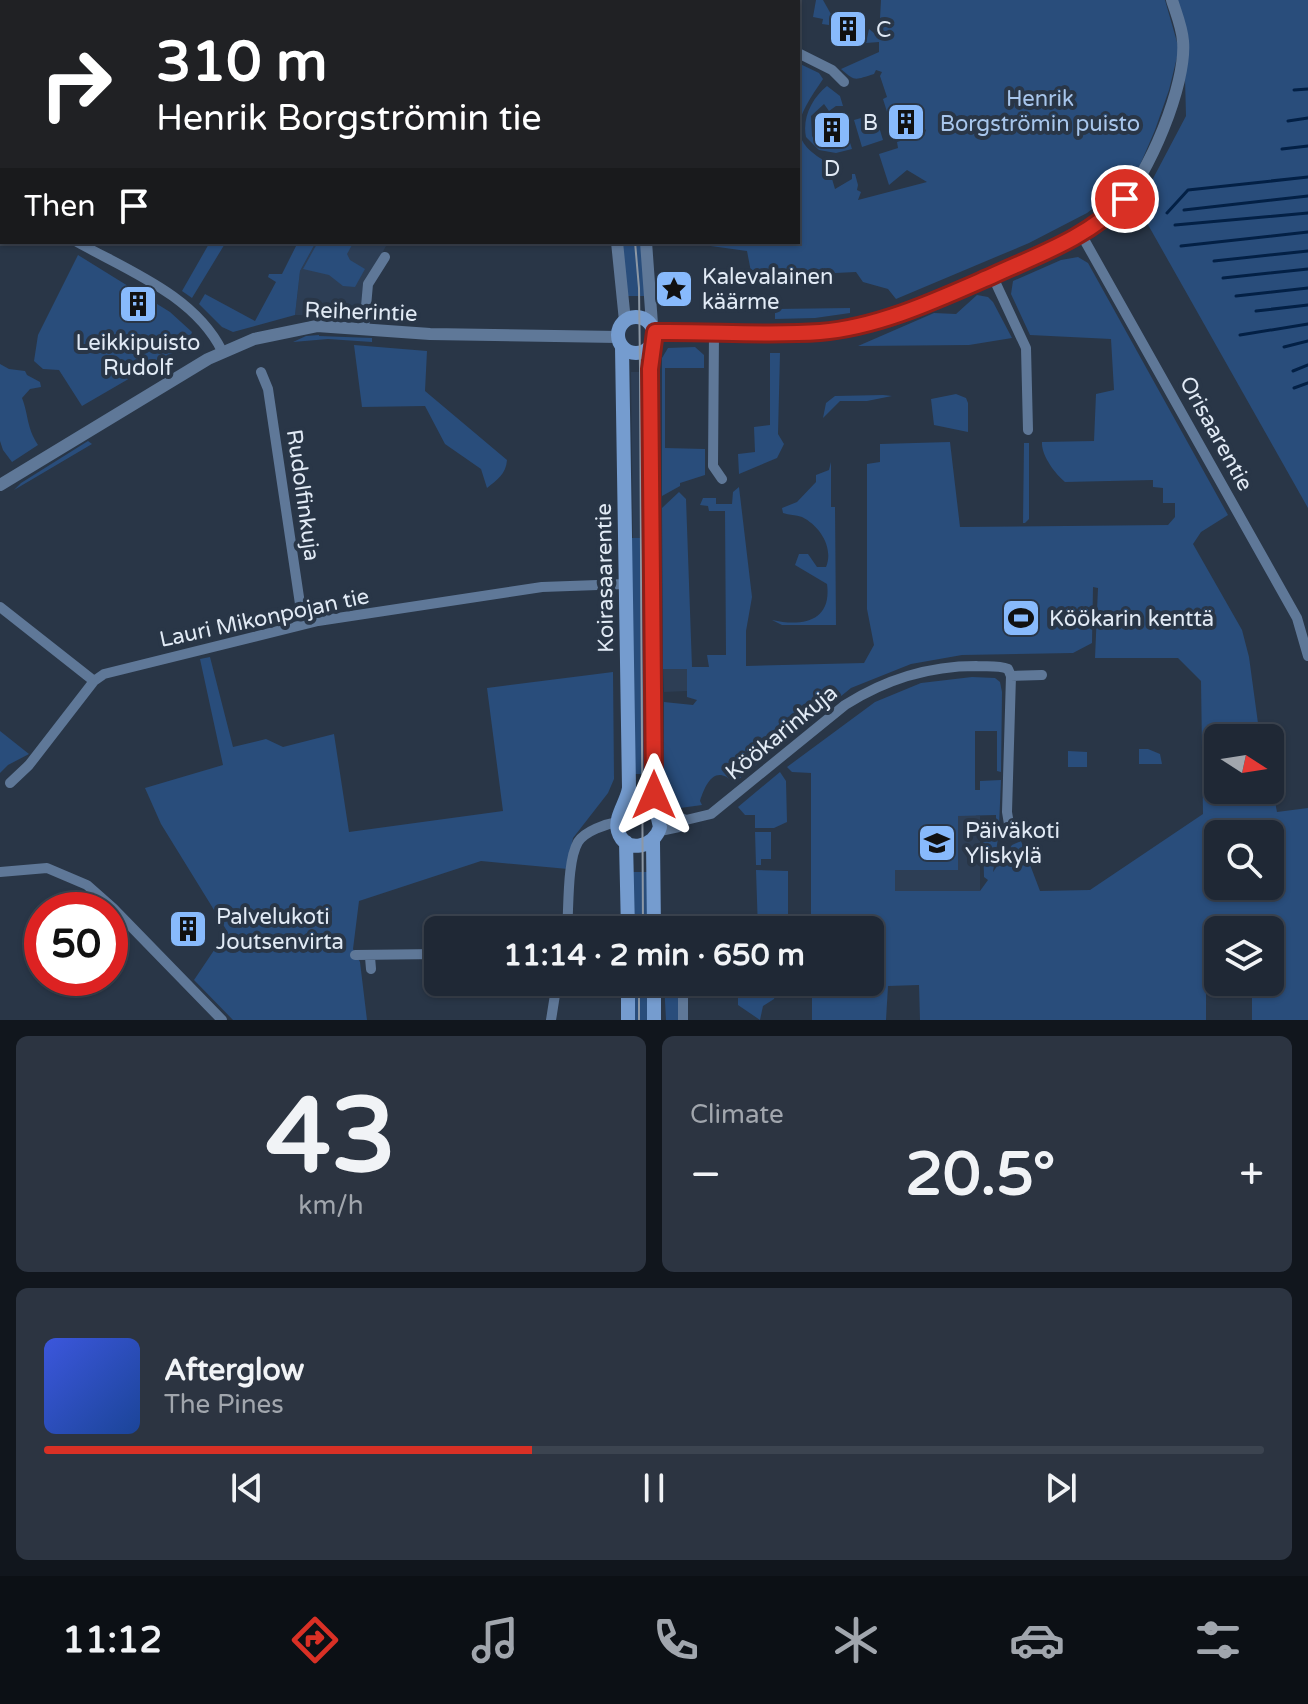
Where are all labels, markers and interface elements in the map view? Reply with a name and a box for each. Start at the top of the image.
building icon: C [827,8,869,50]
place label: C [876,17,891,43]
text: 310 m [156,29,327,96]
icon: right [24,32,128,136]
park label: Henrik Borgströmin puisto [940,86,1140,137]
text: Henrik Borgströmin tie [156,97,542,140]
building icon: B [885,101,927,143]
building icon: D [811,109,853,151]
place label: B [863,110,878,136]
place label: D [824,156,840,182]
pin [1091,165,1159,233]
icon: arrive [1103,177,1147,221]
icon: arrive [112,184,156,228]
text: Then [24,188,96,225]
place label: Kalevalainen käärme [702,264,833,315]
place icon: Kalevalainen käärme [653,268,695,310]
building icon: Leikkipuisto Rudolf [117,283,159,325]
street label: Reiherintie [304,297,418,327]
place label: Leikkipuisto Rudolf [76,330,200,381]
street label: Orisaarentie [1174,372,1258,495]
street label: Rudolfinkuja [281,428,325,563]
street label: Koirasaarentie [591,503,619,653]
street label: Lauri Mikonpojan tie [157,583,371,653]
sports icon: Köökarin kenttä [1000,597,1042,639]
place label: Köökarin kenttä [1049,606,1214,632]
street label: Köökarinkuja [720,680,843,786]
north arrow [1204,724,1284,804]
map controls [1204,724,1284,996]
position arrow [612,753,696,837]
place label: Päiväkoti Yliskylä [965,818,1060,869]
button: search [1204,820,1284,900]
school or university icon: Päiväkoti Yliskylä [916,822,958,864]
speed limit sign: 50 [24,892,128,996]
place label: Palvelukoti Joutsenvirta [216,904,344,955]
building icon: Palvelukoti Joutsenvirta [167,908,209,950]
button: layers [1204,916,1284,996]
text: 11:14 · 2 min · 650 m [503,937,805,974]
text: 43 [266,1075,396,1200]
text: Climate [690,1099,784,1130]
text: 20.5° [905,1139,1055,1211]
text: − [690,1149,721,1202]
text: + [1239,1149,1264,1202]
text: km/h [298,1190,364,1221]
text: Afterglow [164,1352,304,1389]
text: The Pines [164,1389,284,1420]
icon: previous [225,1466,269,1510]
icon: pause [632,1466,676,1510]
icon: next [1039,1466,1083,1510]
icon: directions [287,1612,343,1668]
icon: music [467,1612,523,1668]
icon: phone [648,1612,704,1668]
icon: climate [828,1612,884,1668]
icon: car [1009,1612,1065,1668]
icon: filters [1190,1612,1246,1668]
text: 11:12 [62,1619,162,1662]

